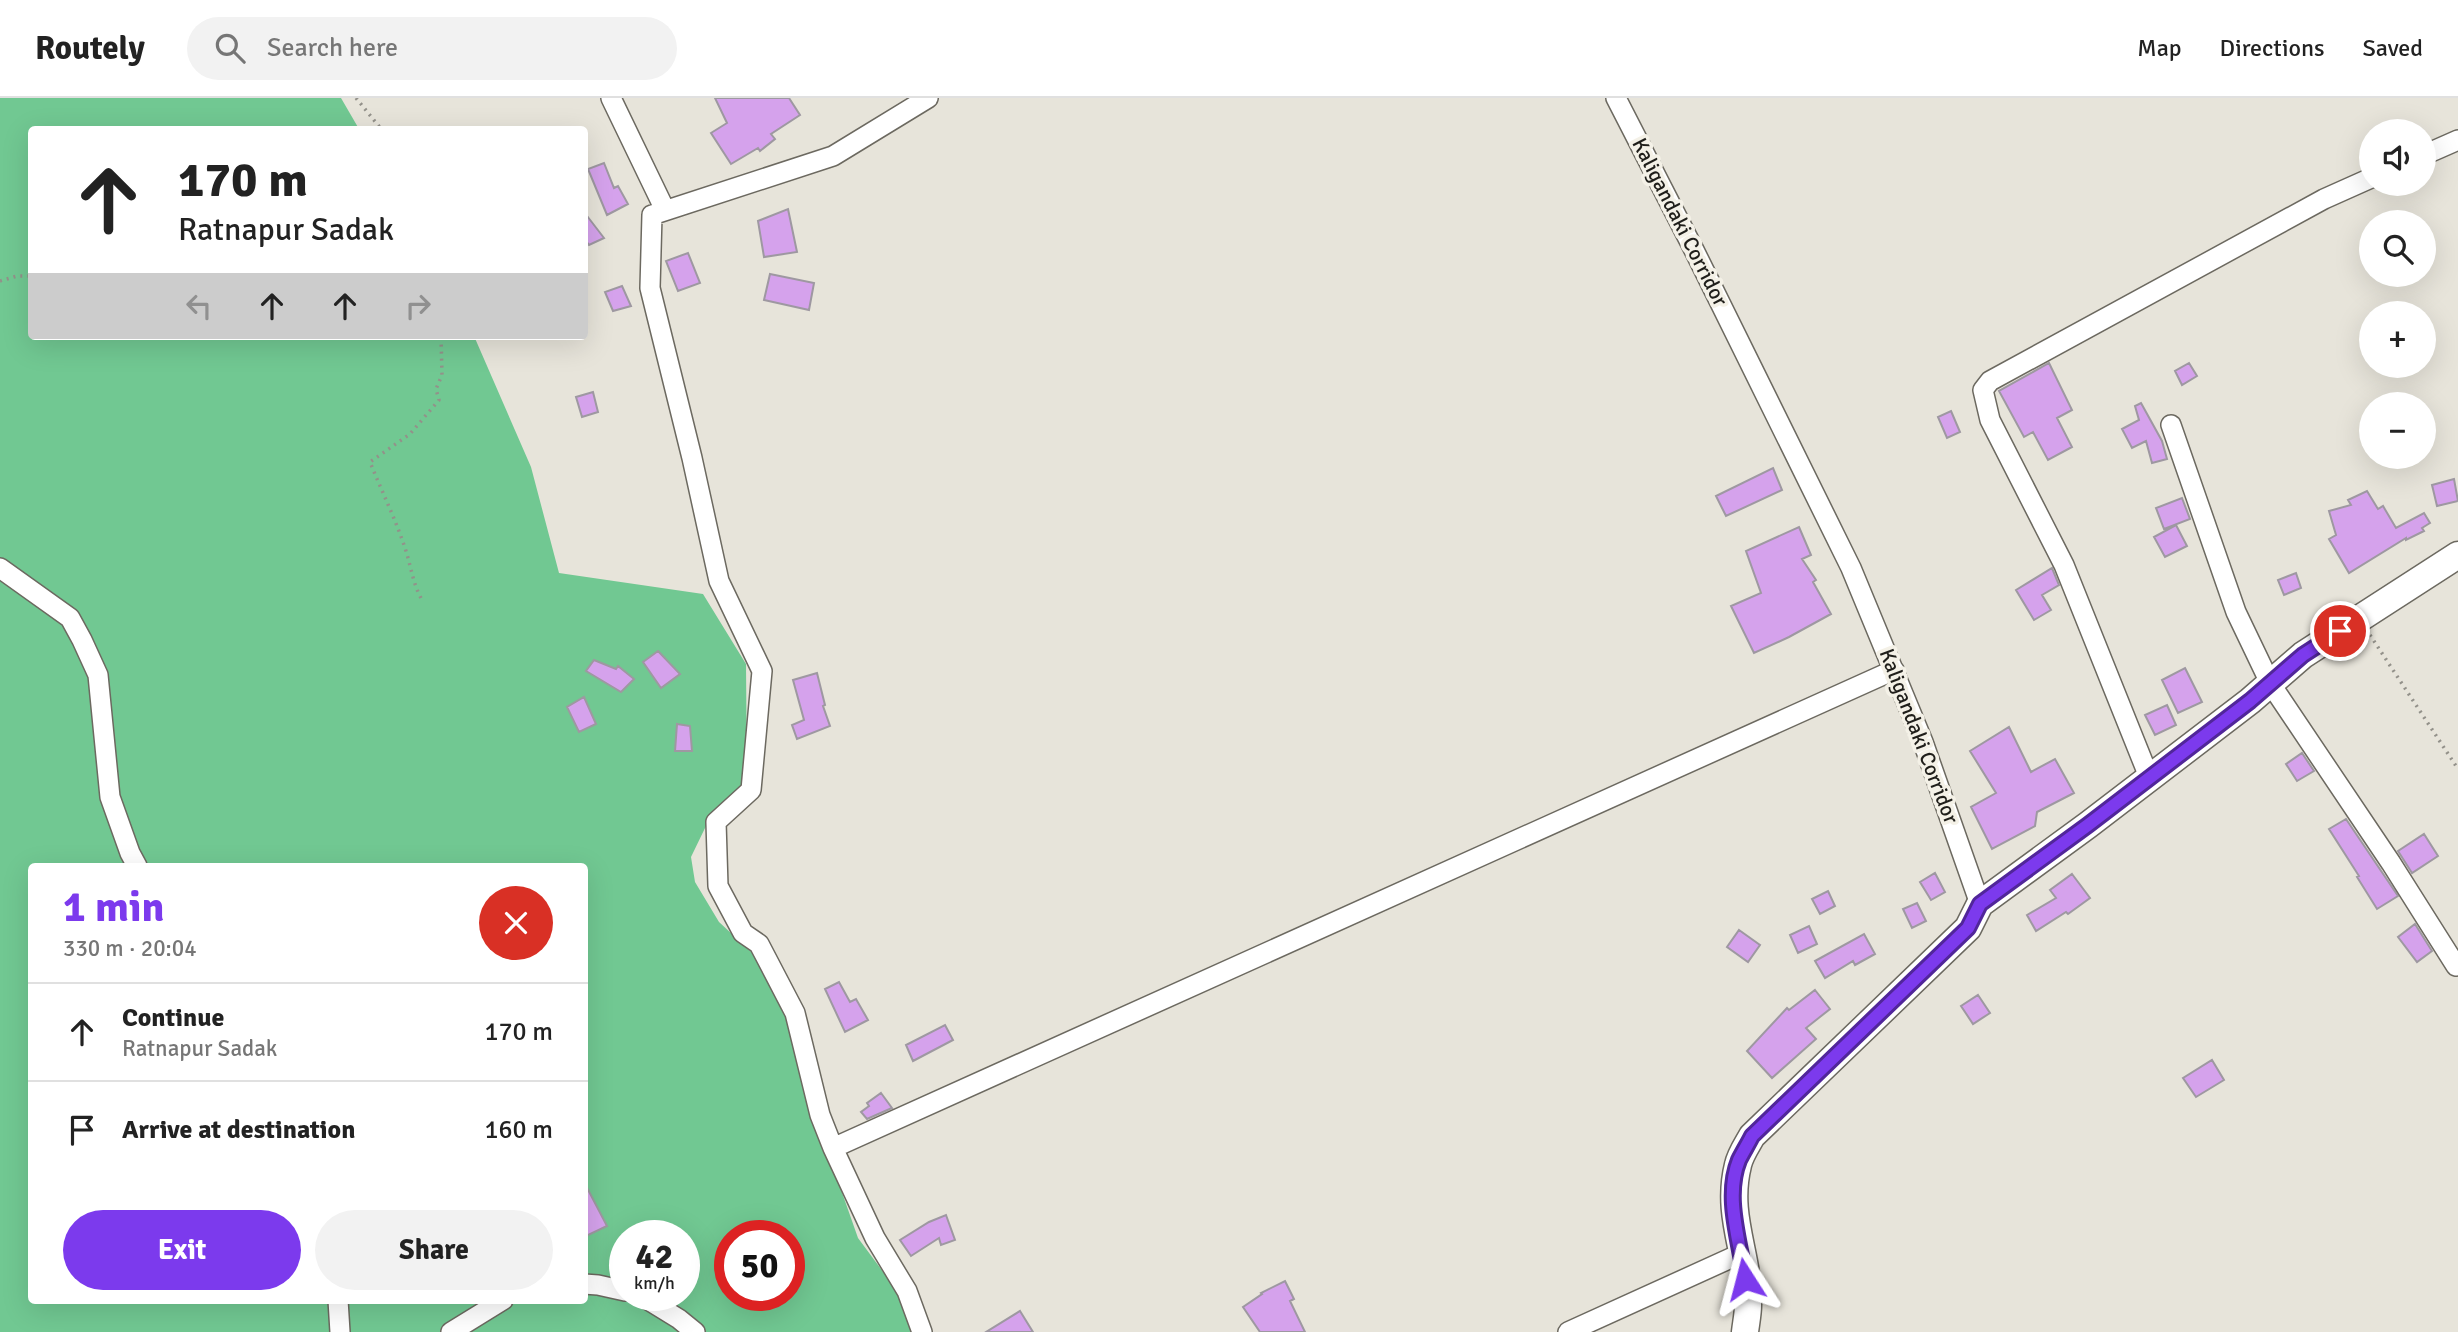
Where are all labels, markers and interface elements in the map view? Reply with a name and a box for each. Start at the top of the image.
search box [187,17,677,80]
text: Routely [35,28,145,69]
icon: search [211,29,249,67]
text: Search here [267,32,398,64]
text: Map [2137,33,2182,63]
text: Directions [2220,33,2325,63]
text: Saved [2363,33,2423,63]
map controls [2359,119,2436,469]
button: sound [2359,119,2436,196]
street label: Kaligandaki Corridor [1626,134,1734,311]
text: 170 m [178,150,308,210]
icon: ahead [63,154,154,245]
text: Ratnapur Sadak [178,210,394,249]
button: search [2359,210,2436,287]
icon: left [180,287,218,325]
icon: ahead [253,287,291,325]
icon: ahead [326,287,364,325]
icon: right [399,287,437,325]
button: + [2359,301,2436,378]
button: − [2359,392,2436,469]
pin [2310,601,2370,661]
icon: arrive [2321,612,2359,650]
street label: Kaligandaki Corridor [1874,645,1964,827]
text: 1 min [63,882,164,933]
button: close [479,886,553,960]
text: 330 m · 20:04 [63,934,197,963]
text: Continue [122,1002,224,1034]
icon: ahead [63,1013,101,1051]
text: 170 m [484,1016,553,1048]
text: Ratnapur Sadak [122,1034,277,1063]
icon: arrive [63,1111,101,1149]
text: Arrive at destination [122,1114,355,1146]
text: 160 m [484,1114,553,1146]
button: Exit [63,1210,301,1290]
button: Share [315,1210,553,1290]
speed limit sign: 50 [714,1220,805,1311]
text: 42 [636,1235,673,1278]
position arrow [1708,1242,1782,1316]
text: km/h [634,1272,675,1294]

